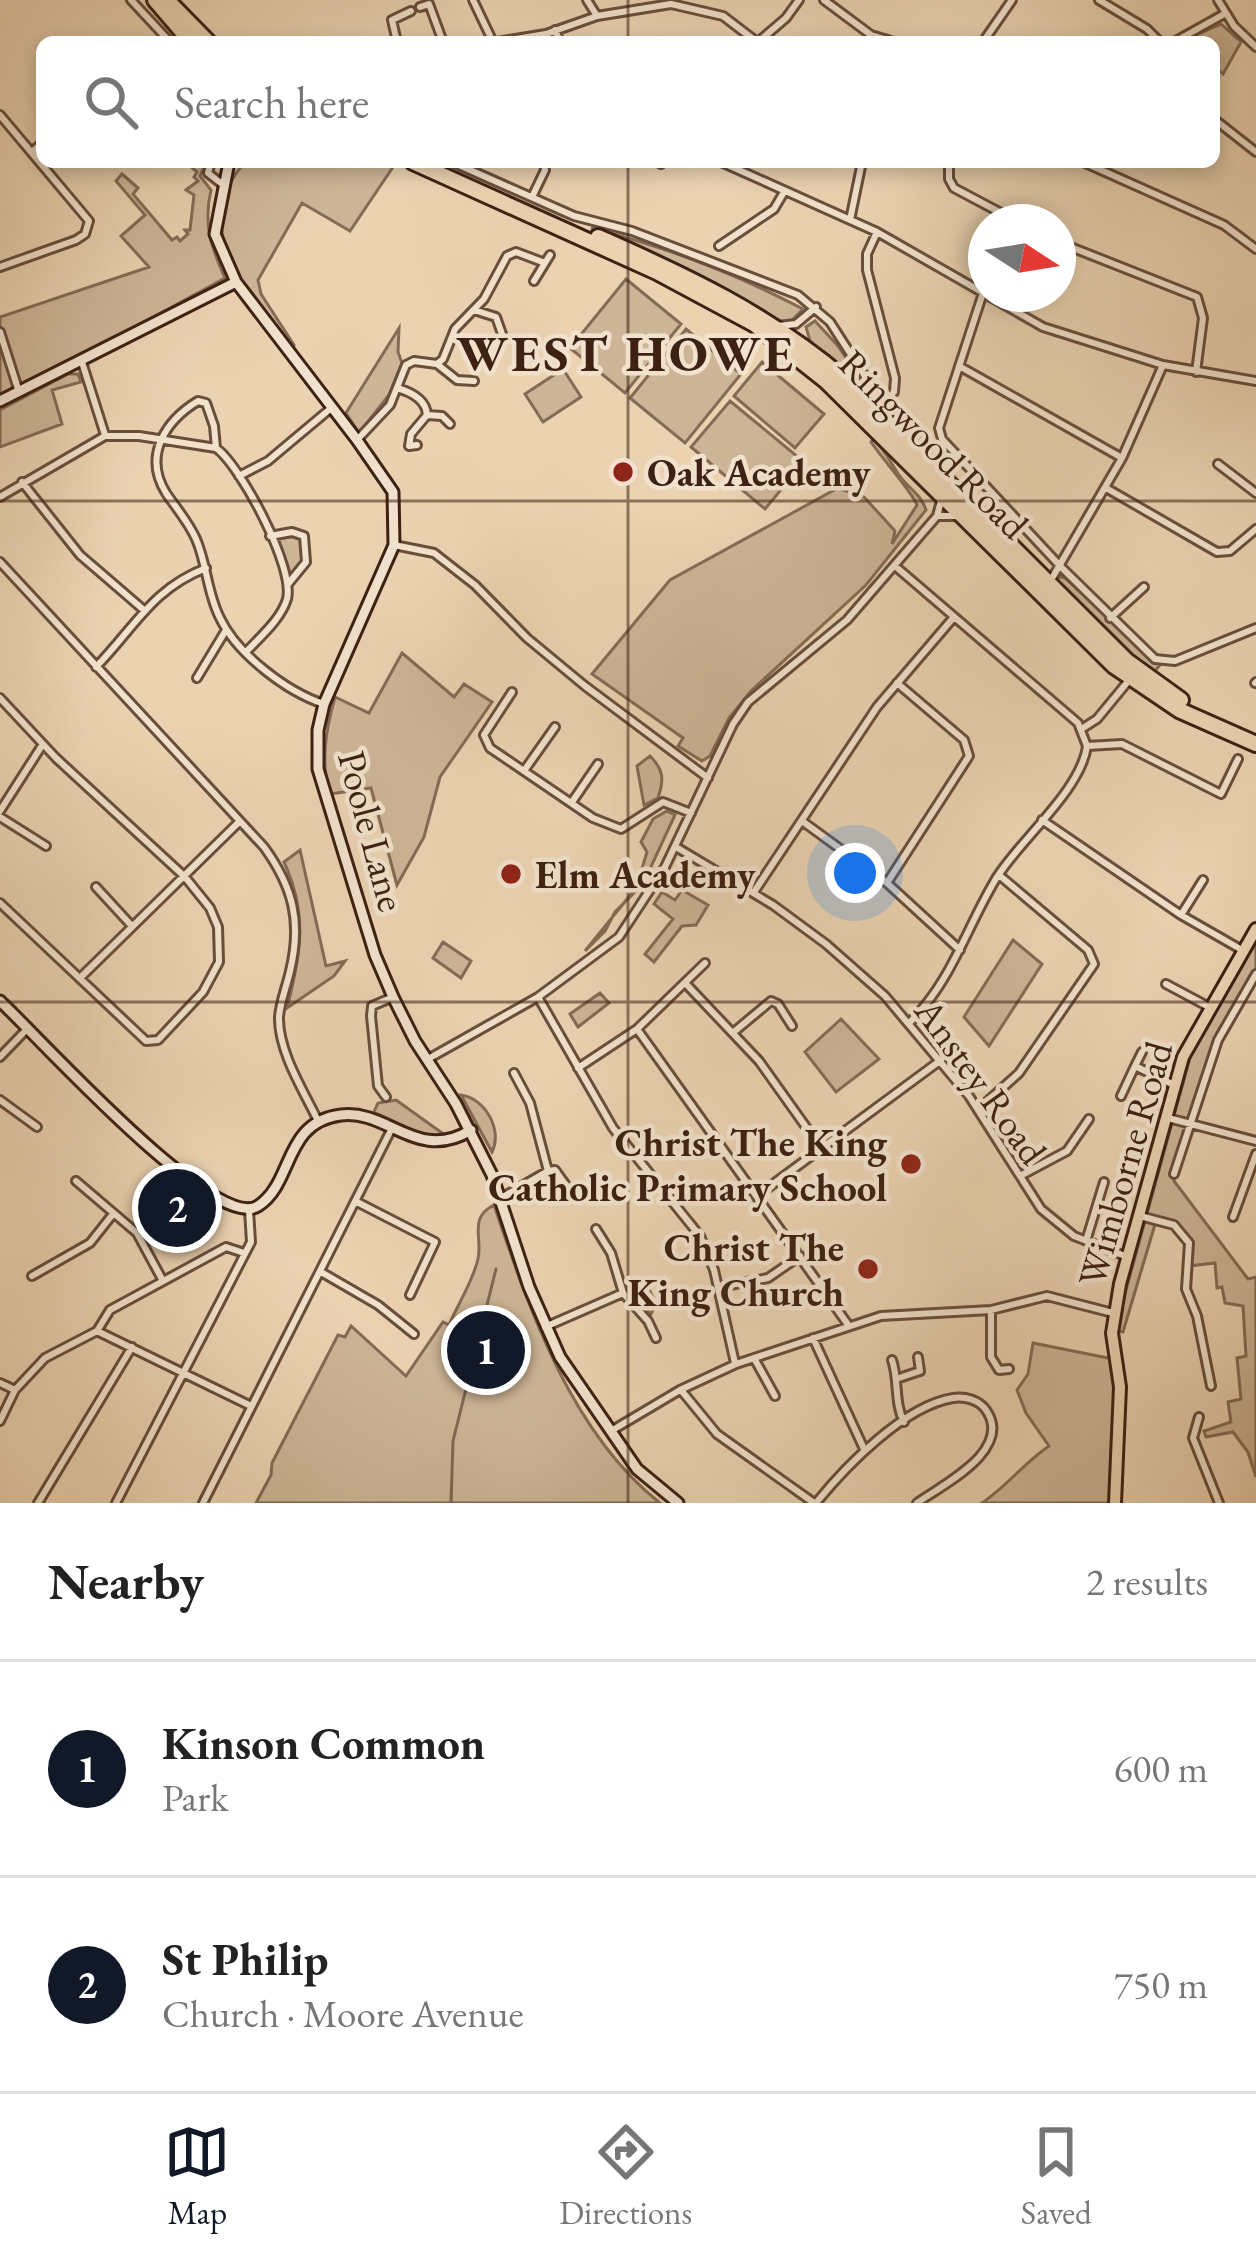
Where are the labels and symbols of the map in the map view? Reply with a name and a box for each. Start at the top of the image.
north arrow [968,204,1076,312]
district label: WEST HOWE [456,320,796,386]
street label: Ringwood Road [828,338,1040,550]
place label: Oak Academy [647,447,871,498]
marker: Oak Academy [610,459,636,485]
street label: Poole Lane [326,745,418,917]
your location [825,843,885,903]
place label: Elm Academy [535,849,756,900]
marker: Elm Academy [498,861,524,887]
street label: Anstey Road [903,987,1059,1175]
street label: Wimborne Road [1066,1035,1184,1292]
place label: Christ The King Catholic Primary School [488,1117,887,1213]
marker: Christ The King Catholic Primary School [898,1151,924,1177]
pin: 2 [138,1163,216,1253]
place label: Christ The King Church [628,1222,844,1318]
marker: Christ The King Church [855,1256,881,1282]
pin: 1 [447,1305,525,1395]

